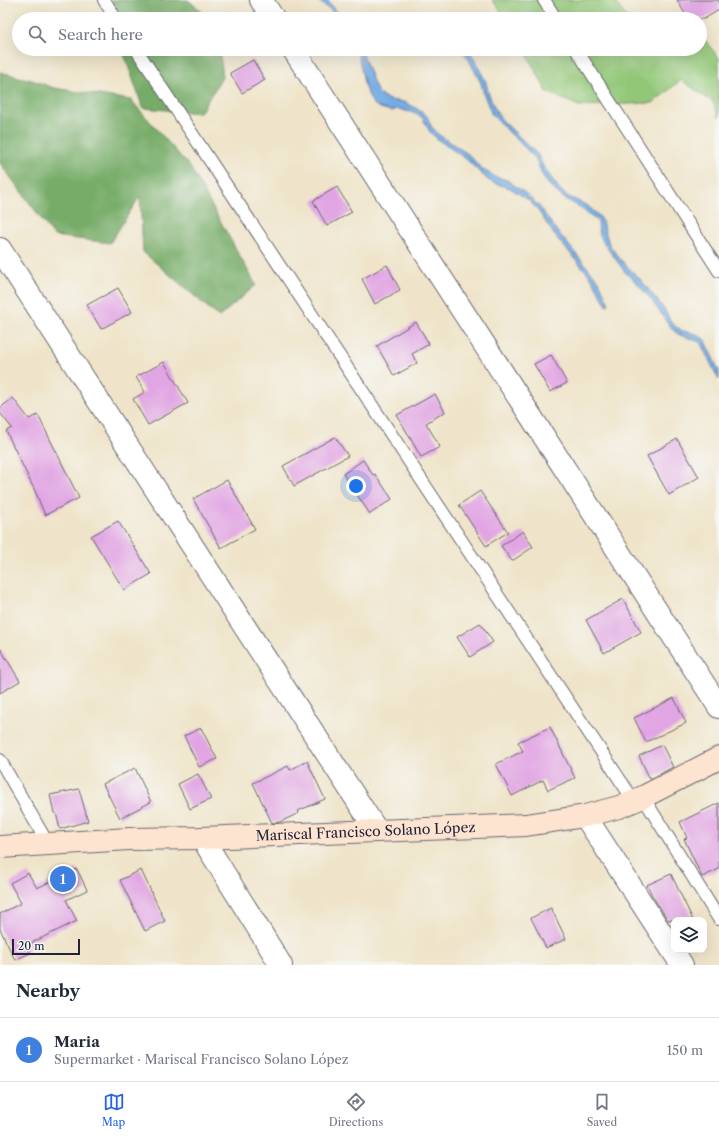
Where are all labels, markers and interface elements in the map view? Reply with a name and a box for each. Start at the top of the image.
search box [12,12,707,56]
icon: search [26,23,48,45]
text: Search here [58,25,143,44]
your location [346,476,366,496]
street label: Mariscal Francisco Solano López [255,818,476,845]
pin: 1 [50,864,76,894]
map controls [671,917,707,953]
button: layers [671,917,707,953]
scale bar [12,937,80,956]
text: 20 m [18,939,44,953]
text: Nearby [16,981,80,1001]
text: Maria [54,1032,100,1051]
text: 1 [26,1042,32,1058]
text: 150 m [667,1042,703,1058]
text: Supermarket · Mariscal Francisco Solano López [54,1051,349,1067]
tab: Map [102,1091,125,1129]
tab: Directions [329,1091,383,1129]
tab: Saved [587,1091,617,1129]

